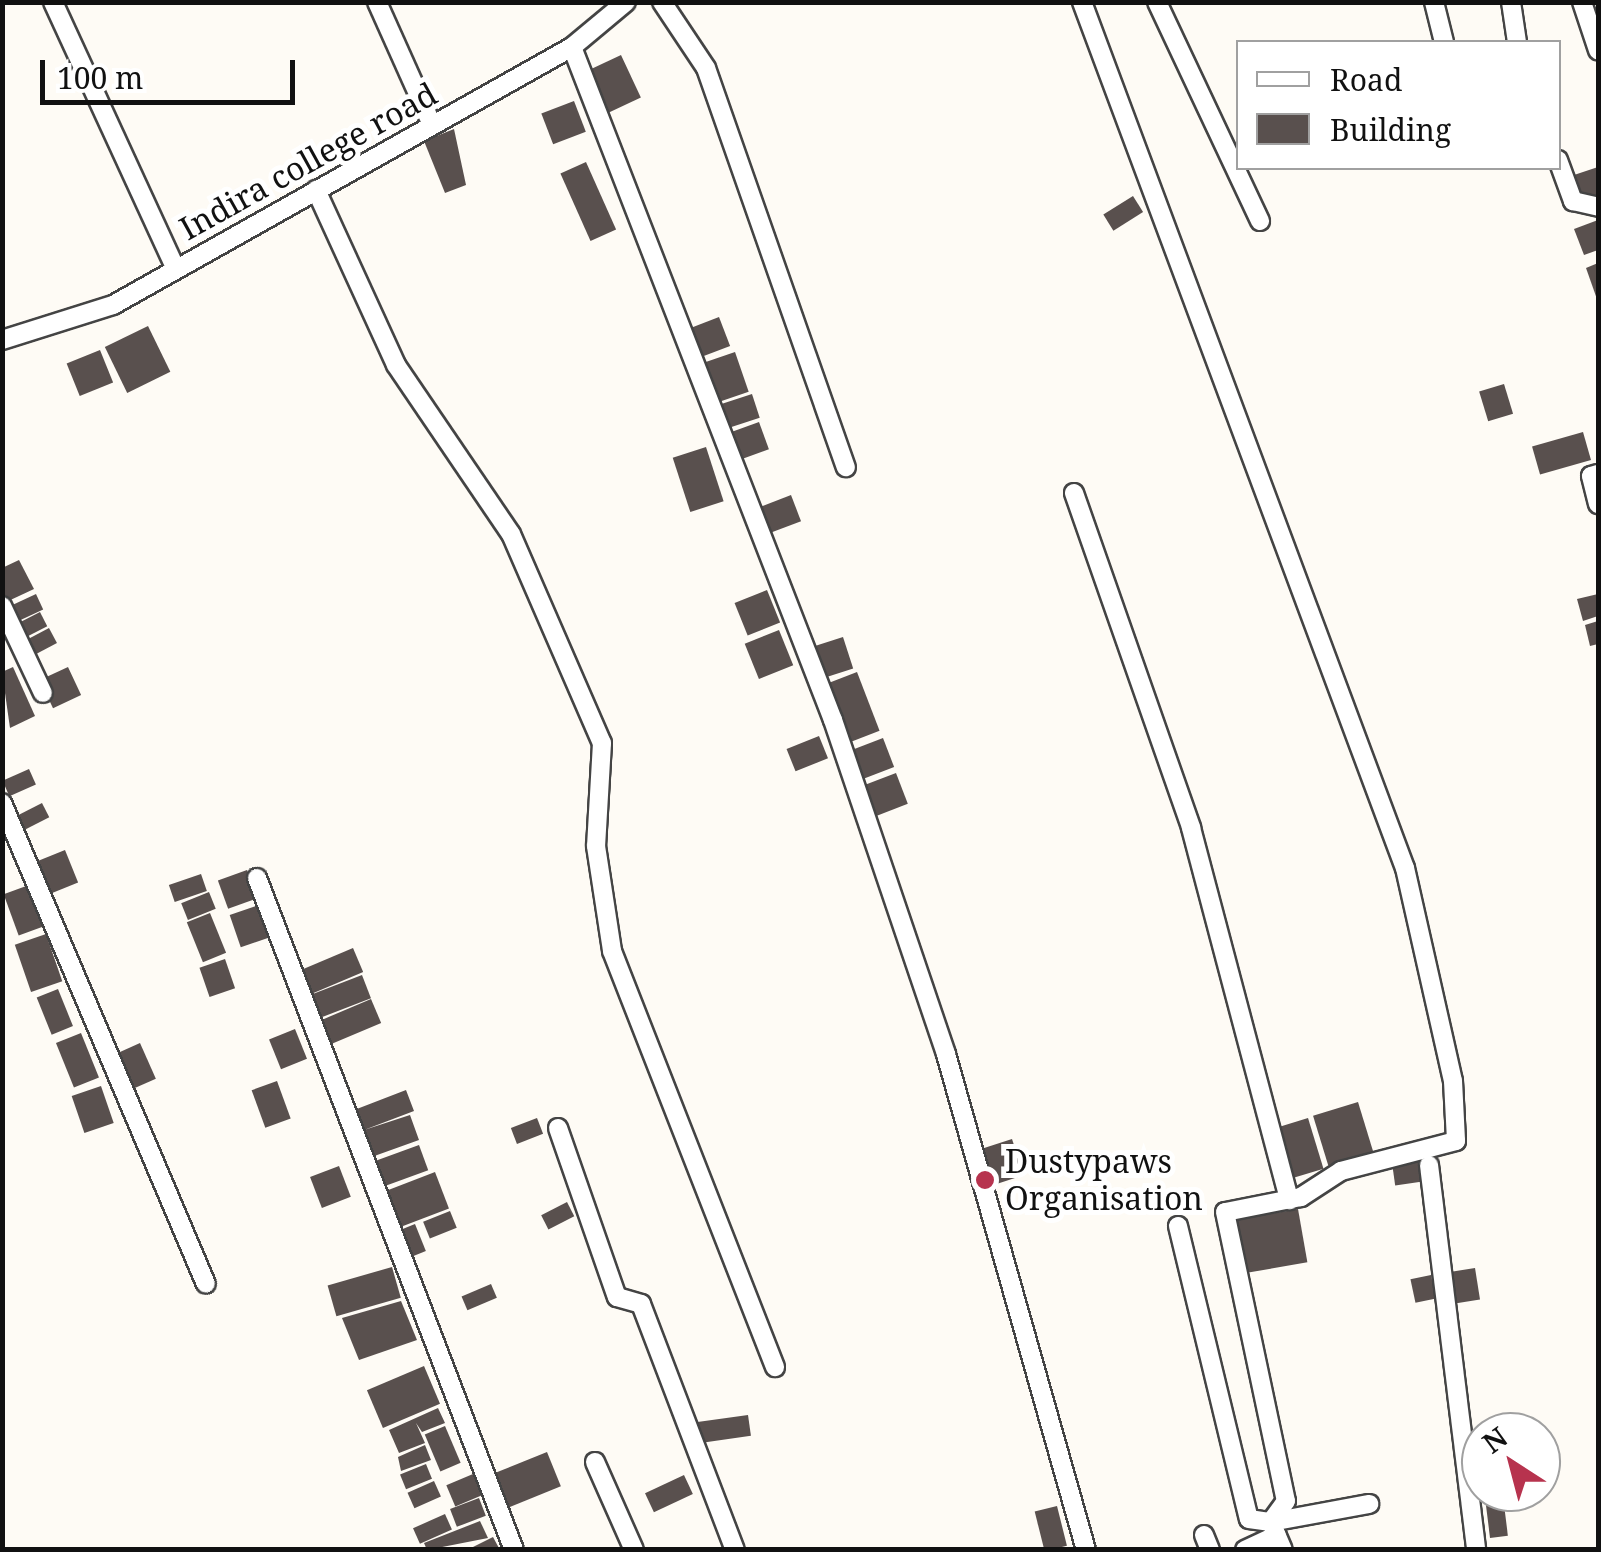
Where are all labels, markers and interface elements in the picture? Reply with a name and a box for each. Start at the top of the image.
scale bar [45,40,300,102]
legend [1236,40,1561,170]
text: 100 m [57,57,143,98]
text: Road [1330,59,1402,100]
street label: Indira college road [173,74,443,248]
text: Building [1330,109,1451,150]
place label: Dustypaws Organisation [1005,1143,1203,1218]
marker: Dustypaws Organisation [974,1169,996,1191]
north arrow [1461,1412,1561,1512]
text: N [1474,1417,1515,1461]

